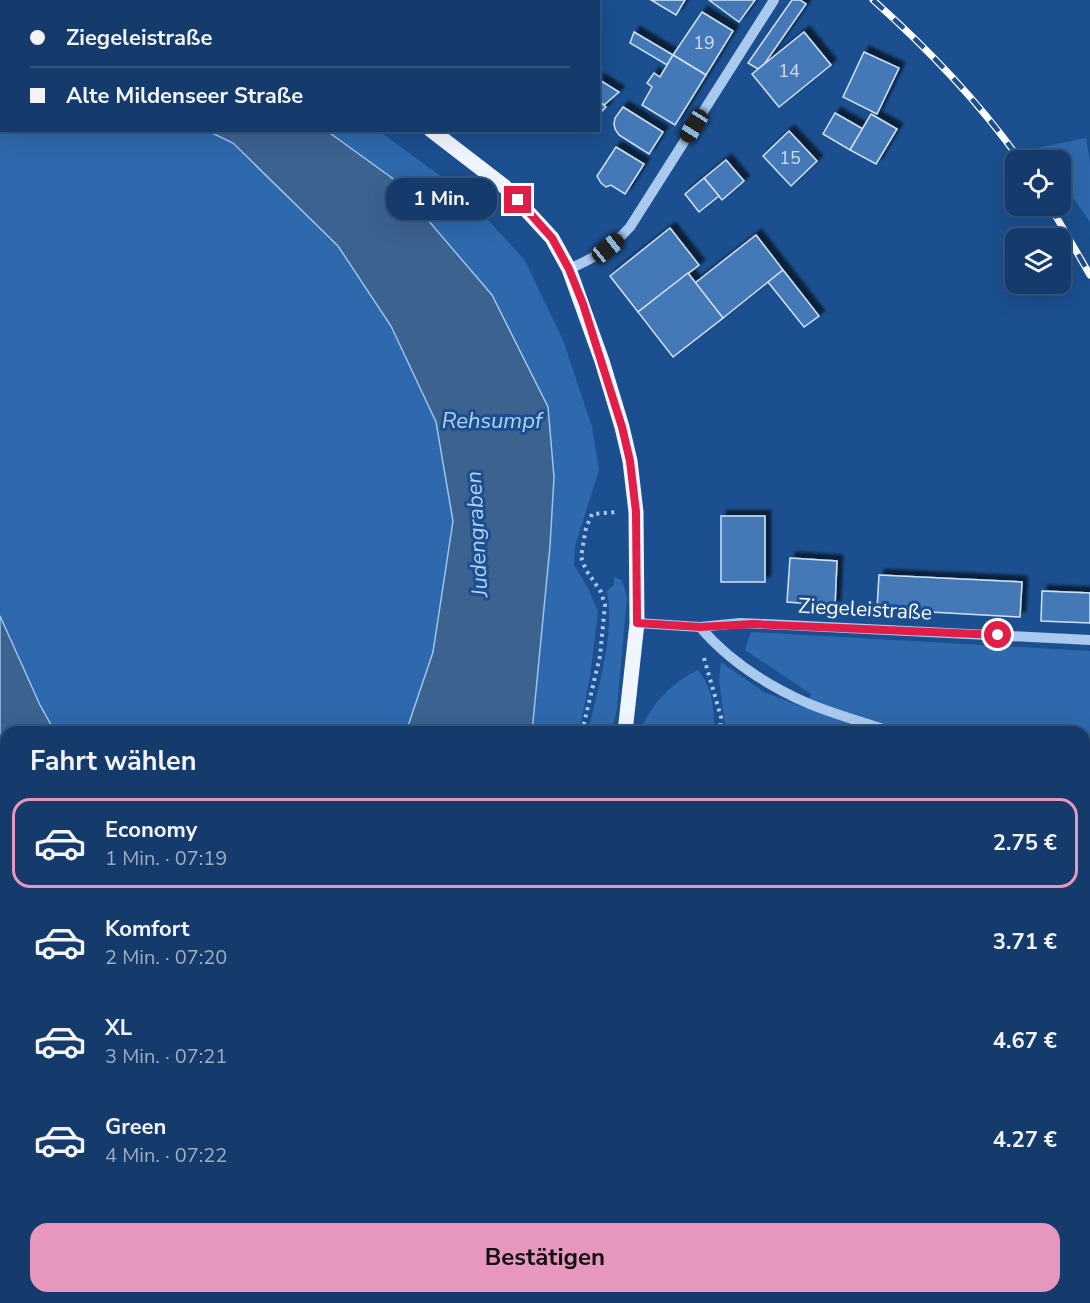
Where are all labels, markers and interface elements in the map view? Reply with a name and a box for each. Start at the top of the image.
text: Ziegeleistraße [66,23,212,53]
house number: 19 [693,31,715,55]
house number: 14 [778,59,800,83]
text: Alte Mildenseer Straße [66,81,303,111]
car [677,106,711,146]
house number: 15 [779,146,801,170]
map controls [1005,150,1071,294]
button: locate [1005,150,1071,216]
callout: 1 Min. [386,179,497,221]
text: 1 Min. [413,185,470,212]
route end [504,186,531,213]
button: layers [1005,228,1071,294]
car [588,230,628,266]
water label: Rehsumpf [442,406,545,436]
water label: Judengraben [459,470,495,599]
street label: Ziegeleistraße [797,592,933,626]
route start [984,621,1011,648]
text: Fahrt wählen [30,743,196,780]
text: Economy [105,815,197,845]
icon: car [33,816,87,870]
text: 2.75 € [993,828,1057,858]
text: 1 Min. · 07:19 [105,845,227,872]
text: Komfort [105,914,189,944]
icon: car [33,915,87,969]
text: 3.71 € [993,927,1057,957]
text: 2 Min. · 07:20 [105,944,227,971]
text: XL [105,1013,132,1043]
icon: car [33,1014,87,1068]
text: 4.67 € [993,1026,1057,1056]
text: 3 Min. · 07:21 [105,1043,227,1070]
text: Green [105,1112,166,1142]
icon: car [33,1113,87,1167]
text: 4.27 € [993,1125,1057,1155]
text: 4 Min. · 07:22 [105,1142,227,1169]
button: Bestätigen [30,1223,1060,1292]

